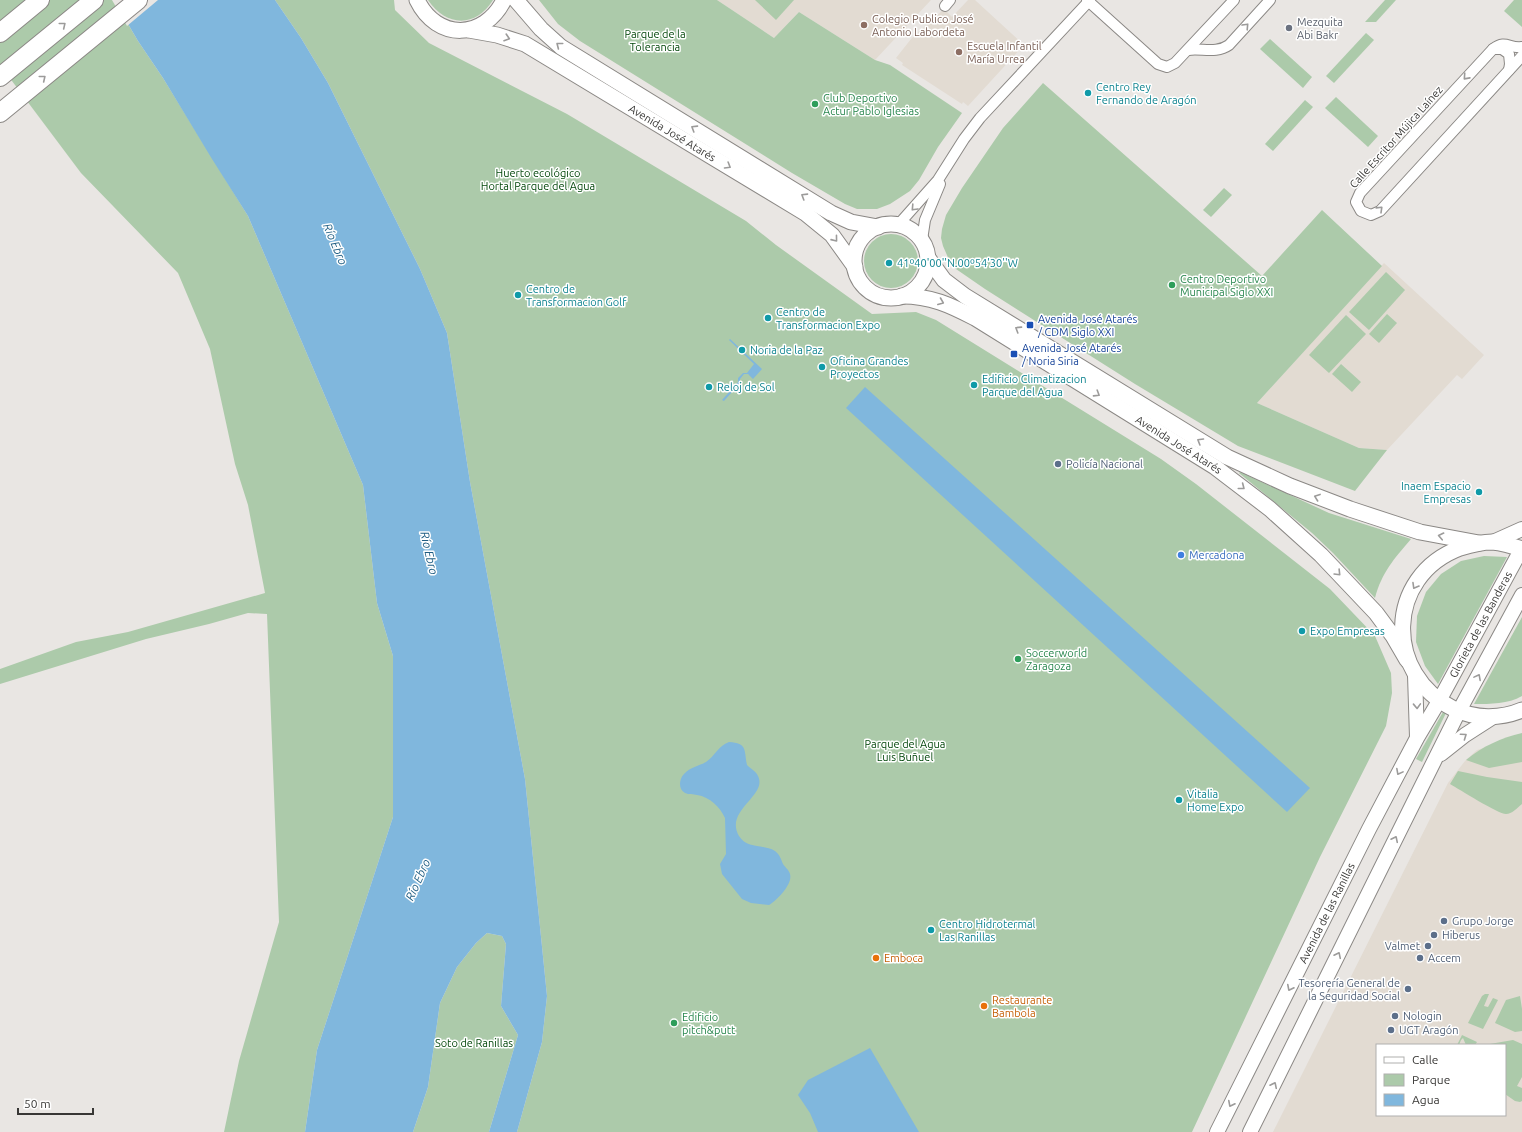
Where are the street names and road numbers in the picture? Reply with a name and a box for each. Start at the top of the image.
street label: Calle Escritor Mújica Laínez [1347,84,1445,190]
street label: Avenida José Atarés [627,102,718,164]
street label: Avenida José Atarés [1133,413,1224,476]
street label: Glorieta de las Banderas [1447,569,1514,680]
street label: Avenida de las Ranillas [1297,861,1357,965]

